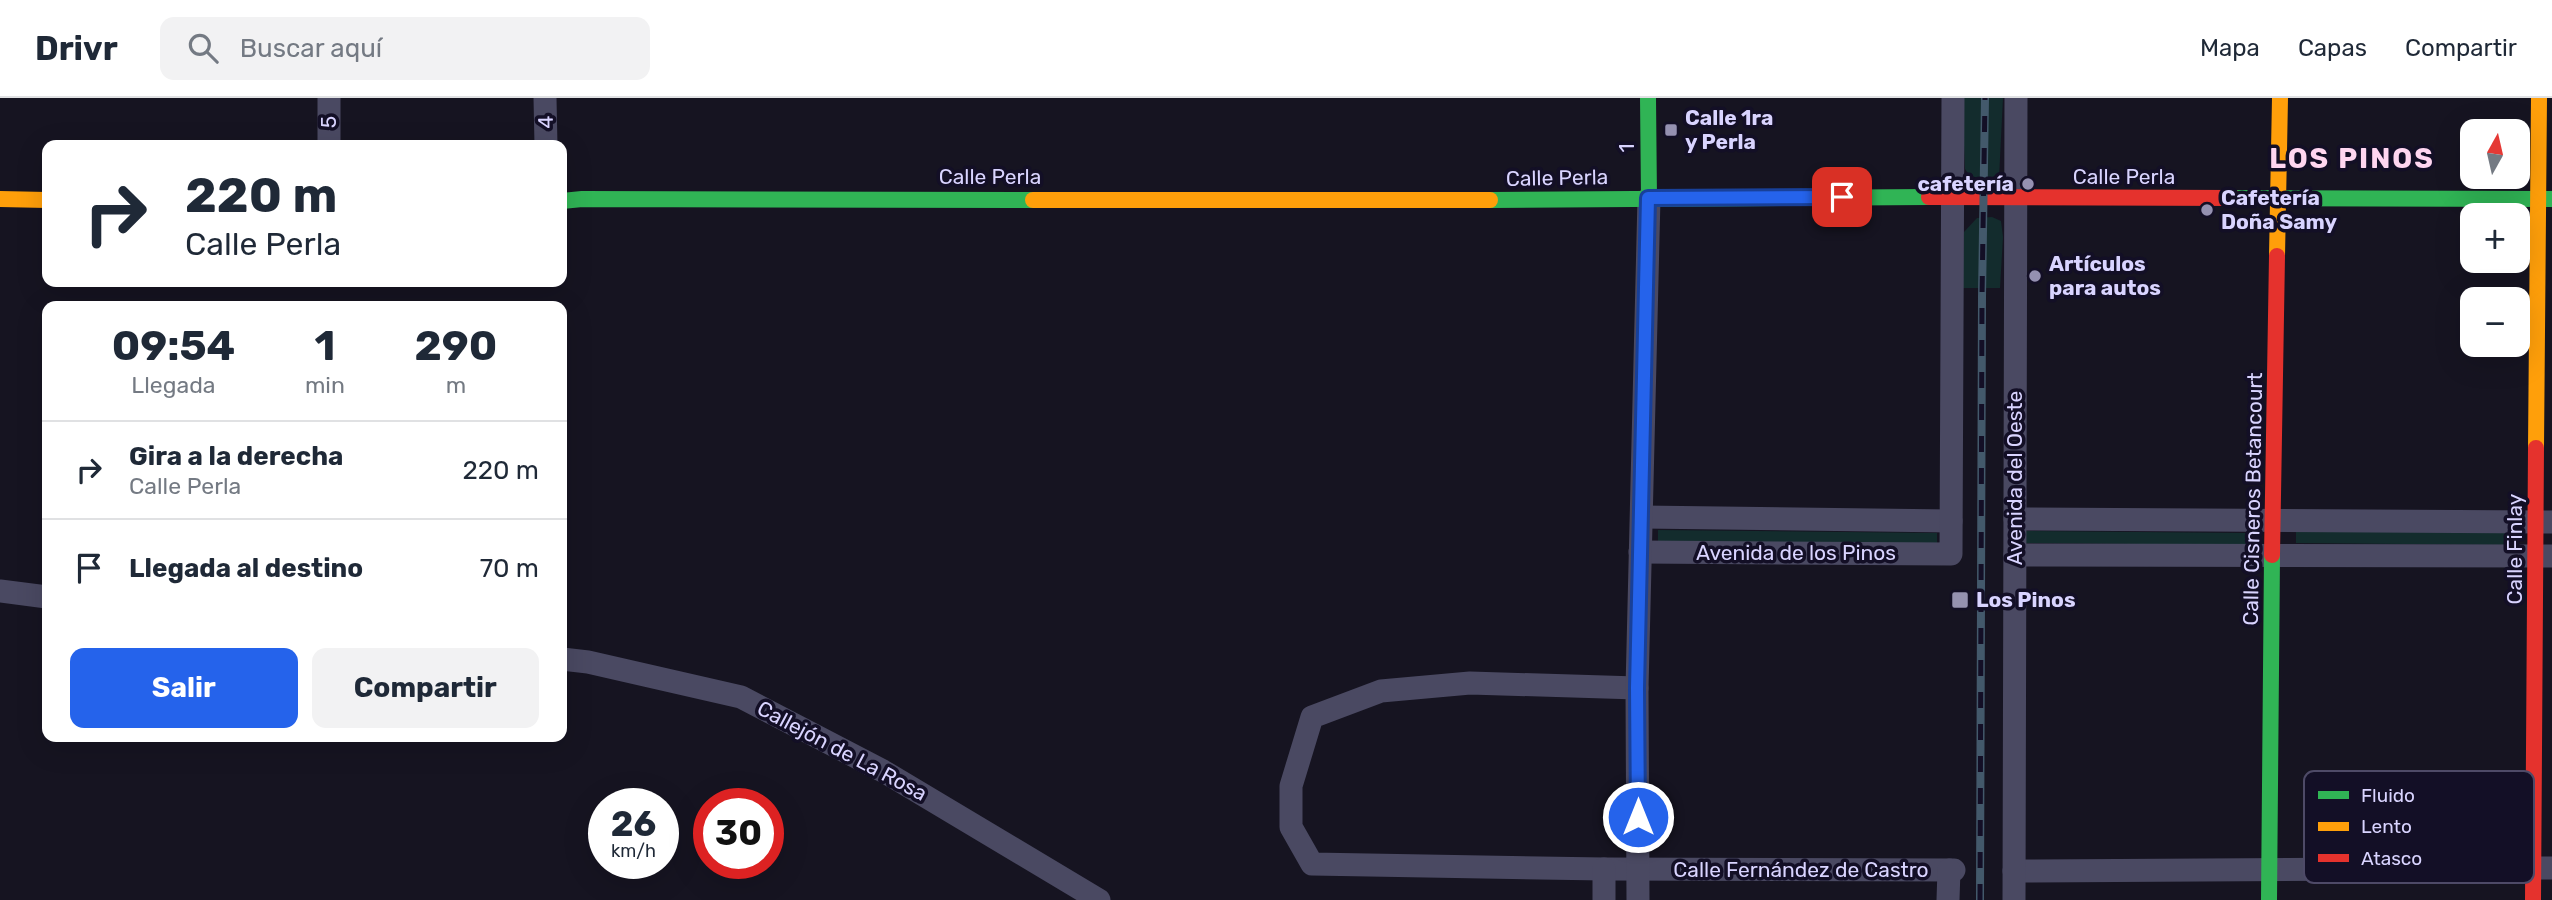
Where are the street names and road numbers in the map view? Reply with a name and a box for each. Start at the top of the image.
street label: 4 [533,115,558,129]
street label: 5 [316,116,341,128]
street label: 1 [1614,144,1639,153]
street label: Calle Perla [939,164,1041,189]
street label: Calle Perla [1506,164,1608,191]
street label: Calle Perla [2073,164,2175,189]
street label: Calle Cisneros Betancourt [2238,372,2267,626]
street label: Avenida del Oeste [2002,391,2027,565]
street label: Calle Finlay [2502,493,2527,604]
street label: Avenida de los Pinos [1696,540,1896,565]
street label: Callejón de La Rosa [753,695,931,806]
street label: Calle Fernández de Castro [1673,857,1929,882]

